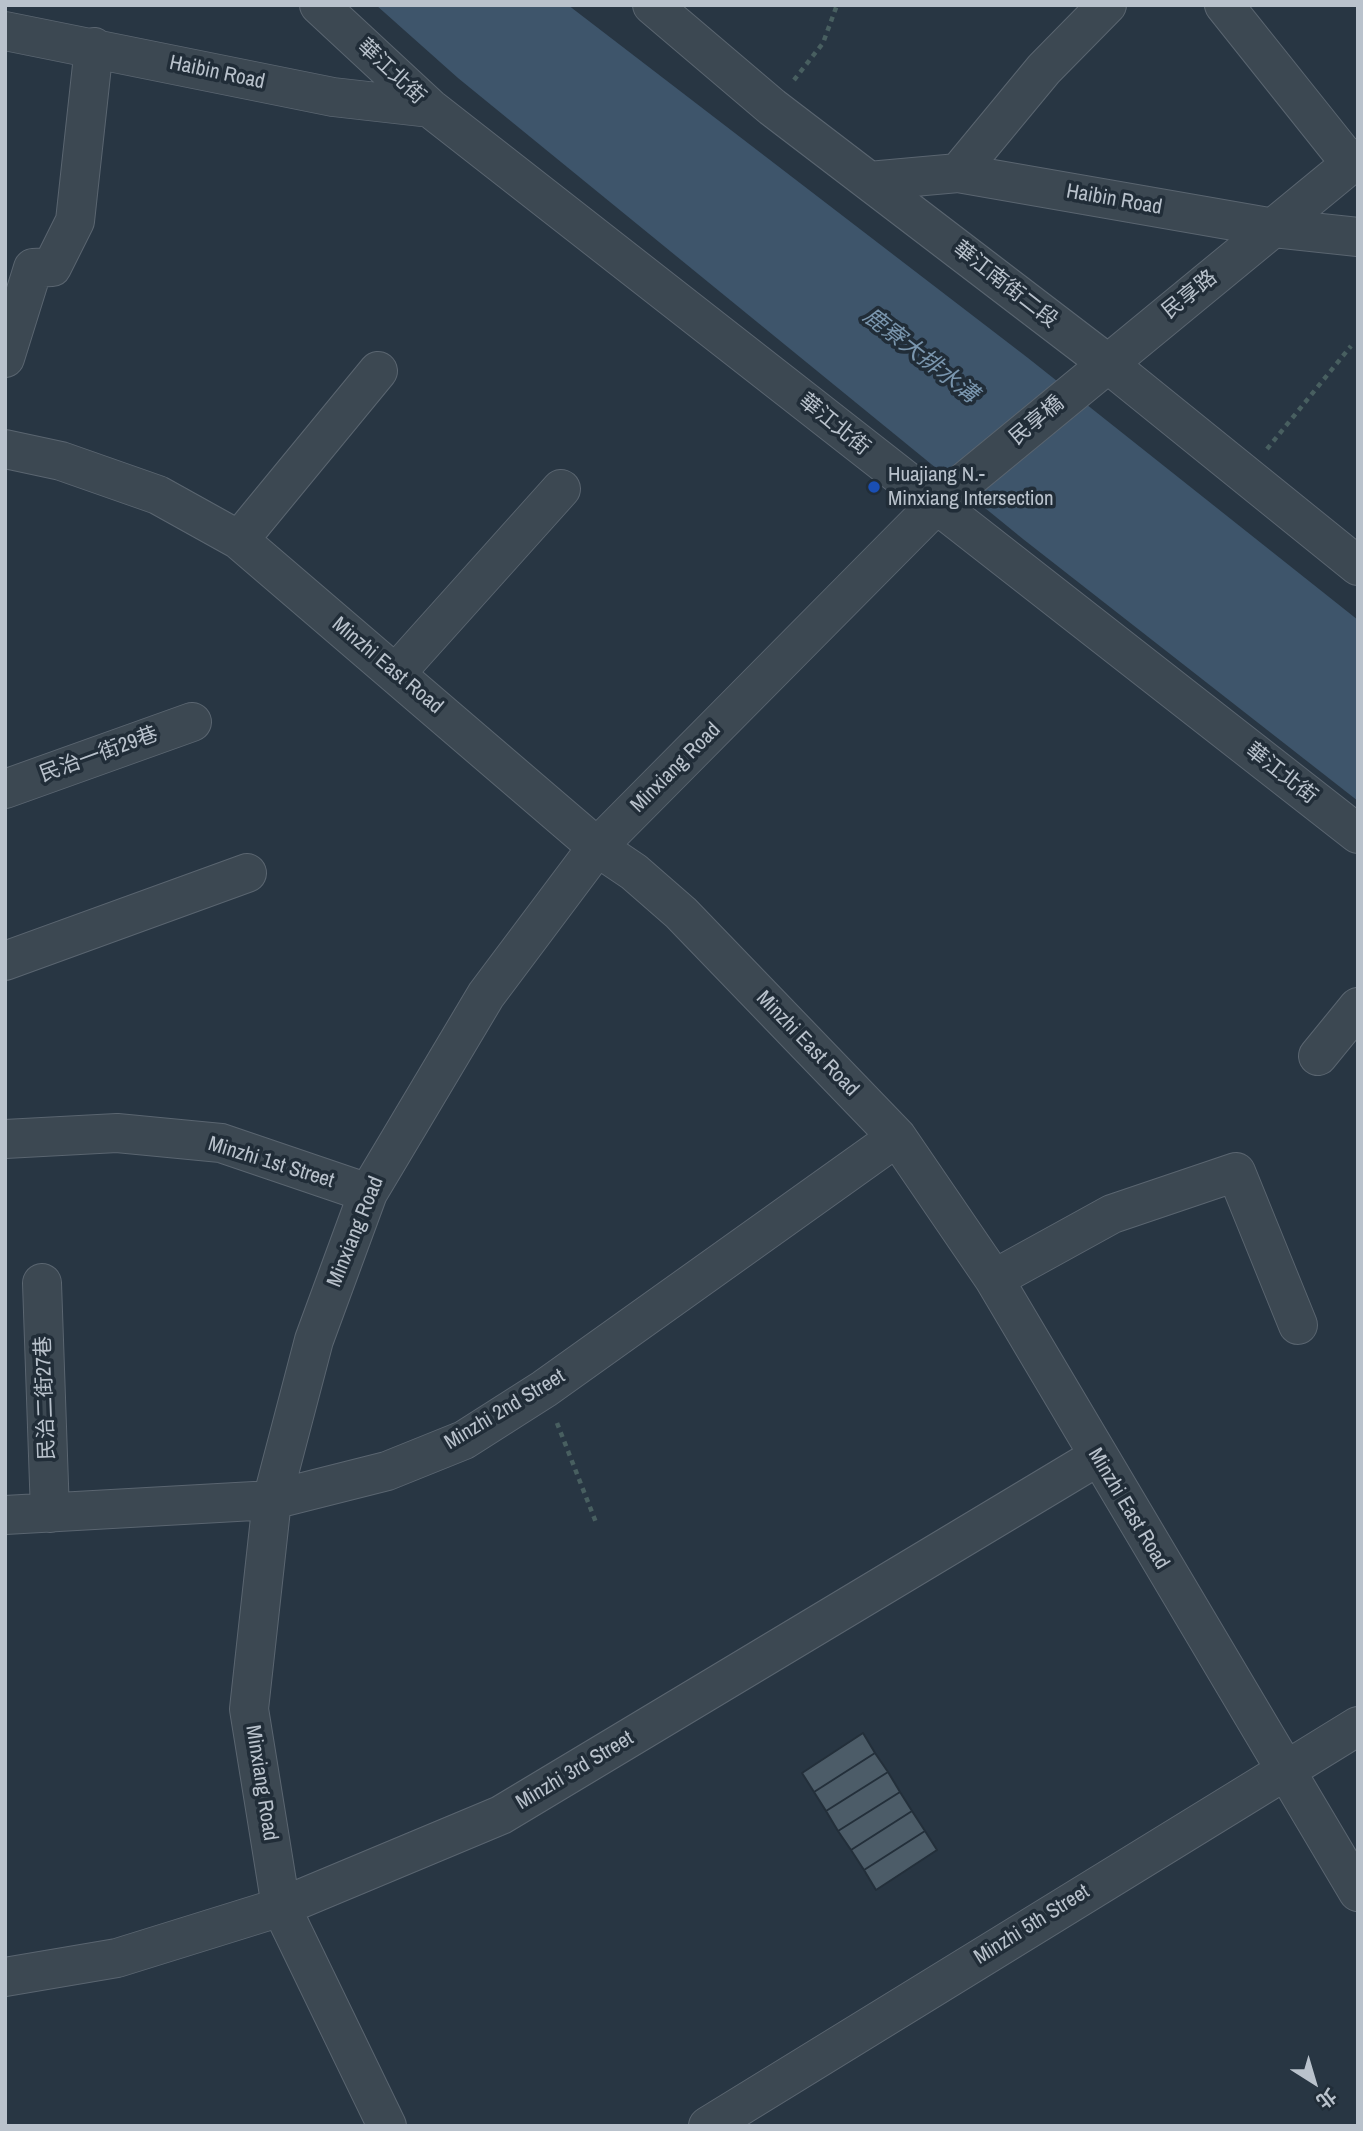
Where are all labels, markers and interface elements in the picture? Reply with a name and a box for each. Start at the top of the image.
street label: 華江北街 [352,34,430,110]
street label: Haibin Road [167,51,267,95]
street label: Haibin Road [1064,179,1164,221]
street label: 華江南街二段 [948,236,1062,334]
street label: 民享路 [1158,265,1222,325]
water label: 鹿寮大排水溝 [857,303,983,409]
street label: 華江北街 [793,389,875,461]
street label: 民享橋 [1005,391,1069,451]
place label: Huajiang N.- Minxiang Intersection [888,462,1054,512]
marker: Huajiang N.- Minxiang Intersection [866,479,882,495]
street label: Minzhi East Road [326,612,448,720]
street label: Minxiang Road [626,718,726,818]
street label: 民治一街29巷 [36,722,162,788]
street label: 華江北街 [1240,738,1322,810]
street label: Minzhi East Road [750,986,864,1102]
street label: Minzhi 1st Street [205,1132,337,1194]
street label: Minxiang Road [322,1173,390,1291]
street label: 民治二街27巷 [31,1336,61,1460]
street label: Minzhi 2nd Street [440,1364,570,1456]
street label: Minzhi East Road [1082,1444,1174,1574]
street label: Minxiang Road [239,1723,283,1843]
street label: Minzhi 3rd Street [512,1726,638,1816]
street label: Minzhi 5th Street [970,1880,1094,1970]
north arrow [1279,2047,1349,2117]
text: 北 [1311,2083,1342,2115]

